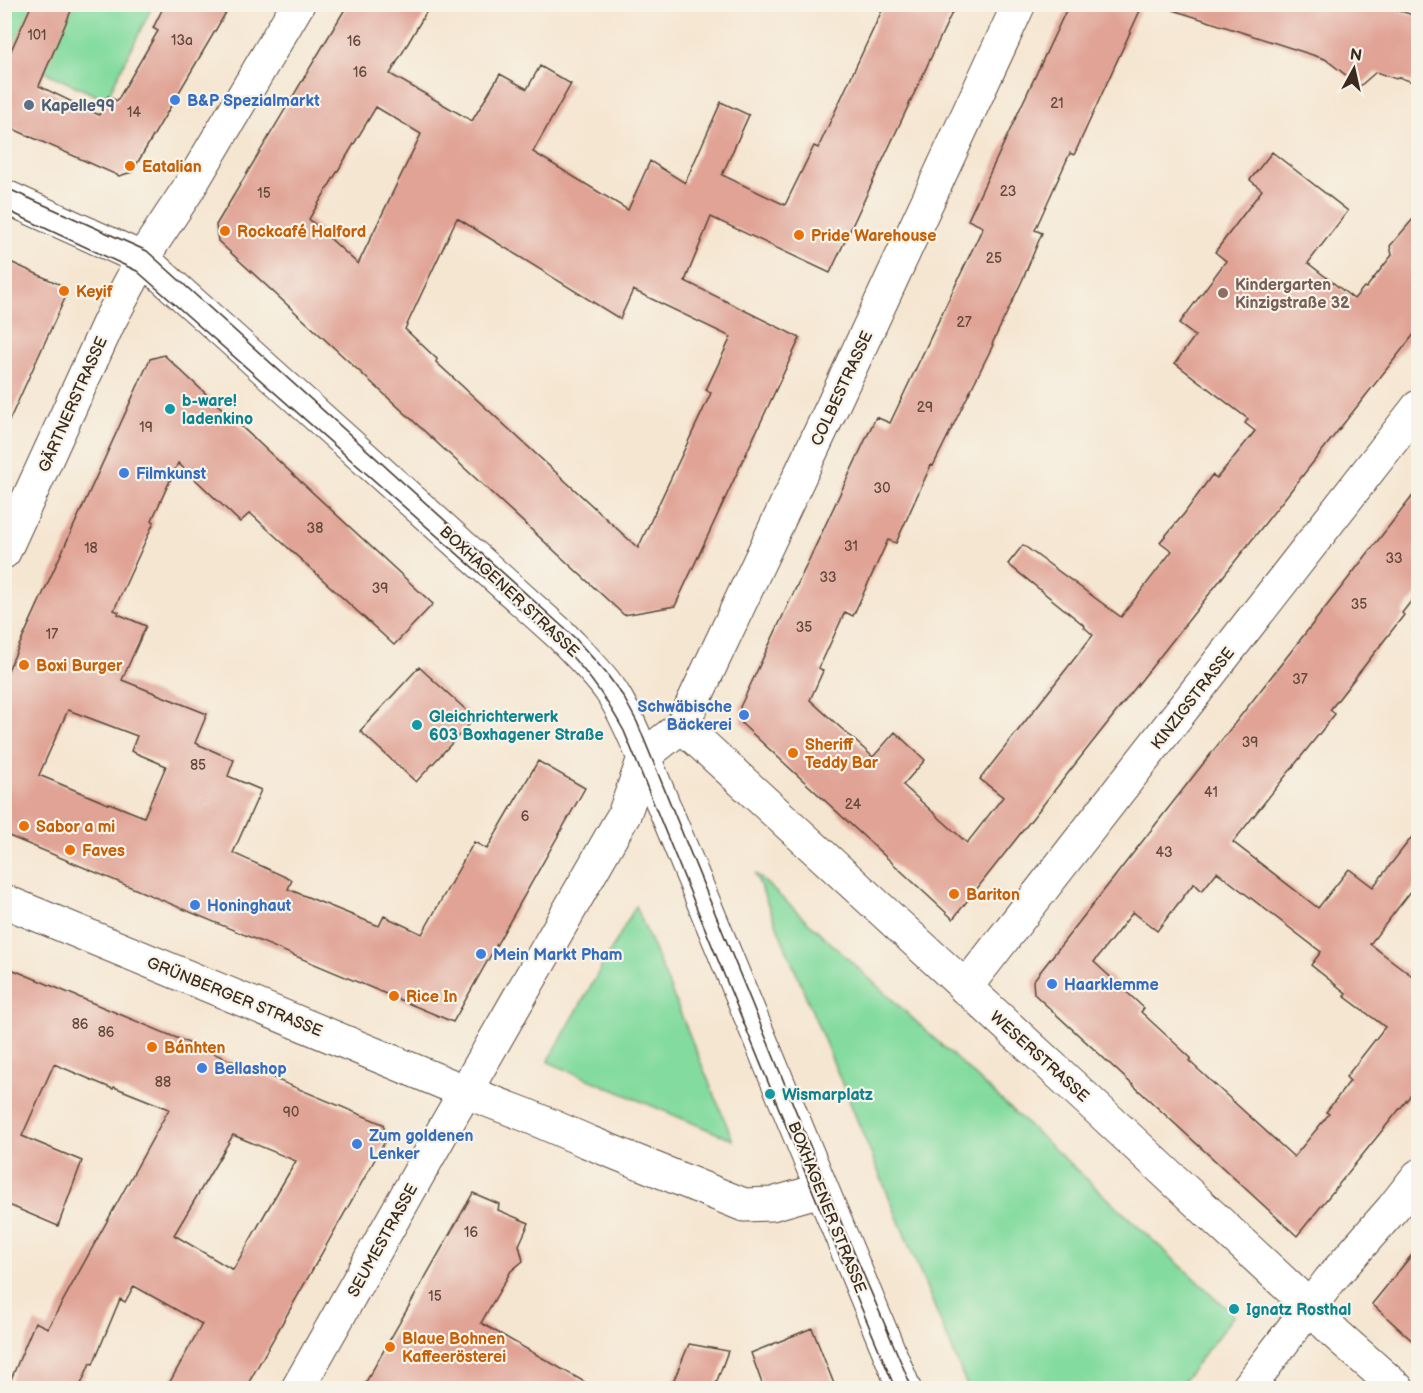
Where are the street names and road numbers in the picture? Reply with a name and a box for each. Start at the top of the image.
street label: COLBESTRASSE [807,328,877,449]
street label: GÄRTNERSTRASSE [33,333,112,475]
street label: BOXHAGENER STRASSE [435,523,583,662]
street label: KINZIGSTRASSE [1147,644,1239,754]
street label: GRÜNBERGER STRASSE [144,952,326,1041]
street label: WESERSTRASSE [986,1008,1092,1107]
street label: BOXHAGENER STRASSE [783,1119,870,1296]
street label: SEUMESTRASSE [344,1181,422,1301]

